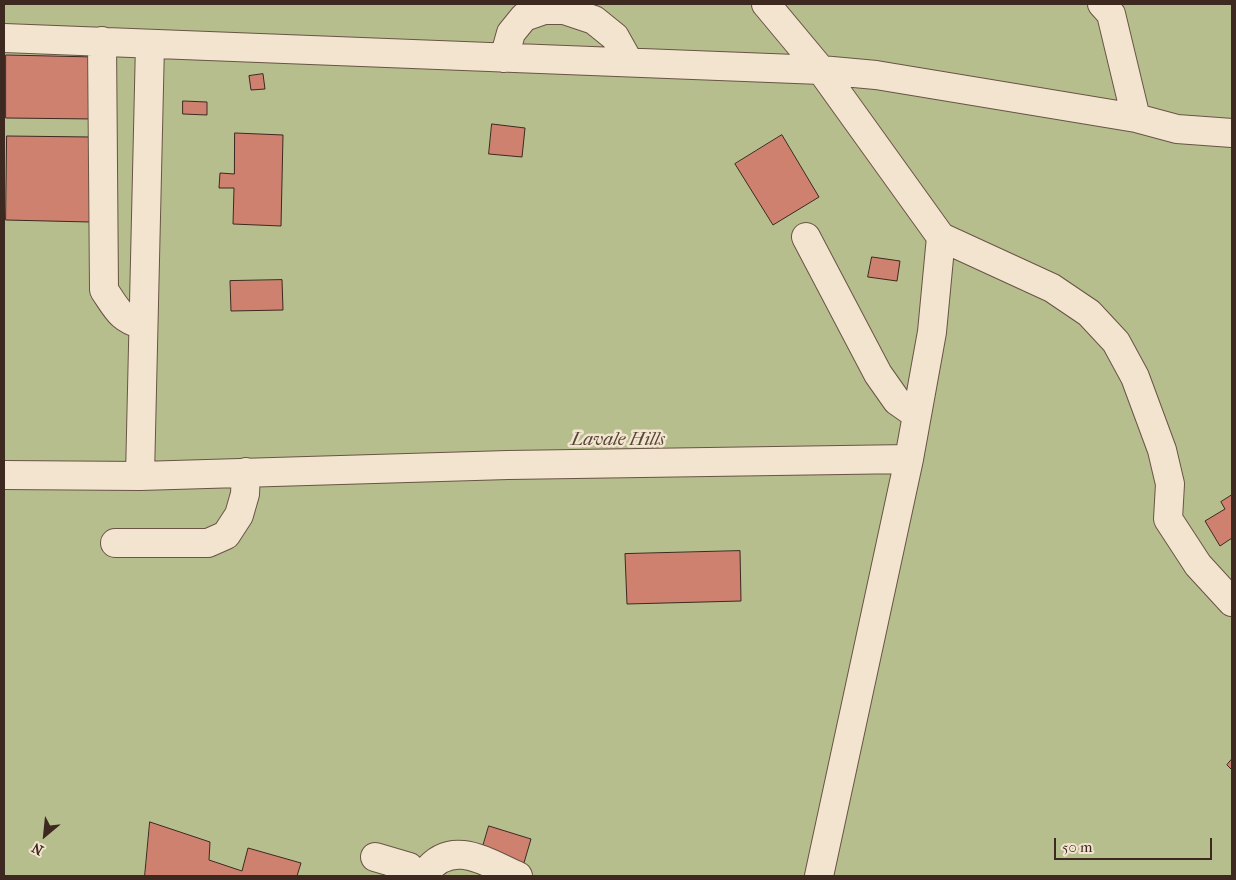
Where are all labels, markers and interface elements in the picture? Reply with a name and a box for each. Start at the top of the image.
park label: Lavale Hills [571,429,665,451]
north arrow [20,810,70,860]
scale bar [1056,828,1214,860]
text: 50 m [1062,838,1092,856]
text: N [29,839,46,859]

